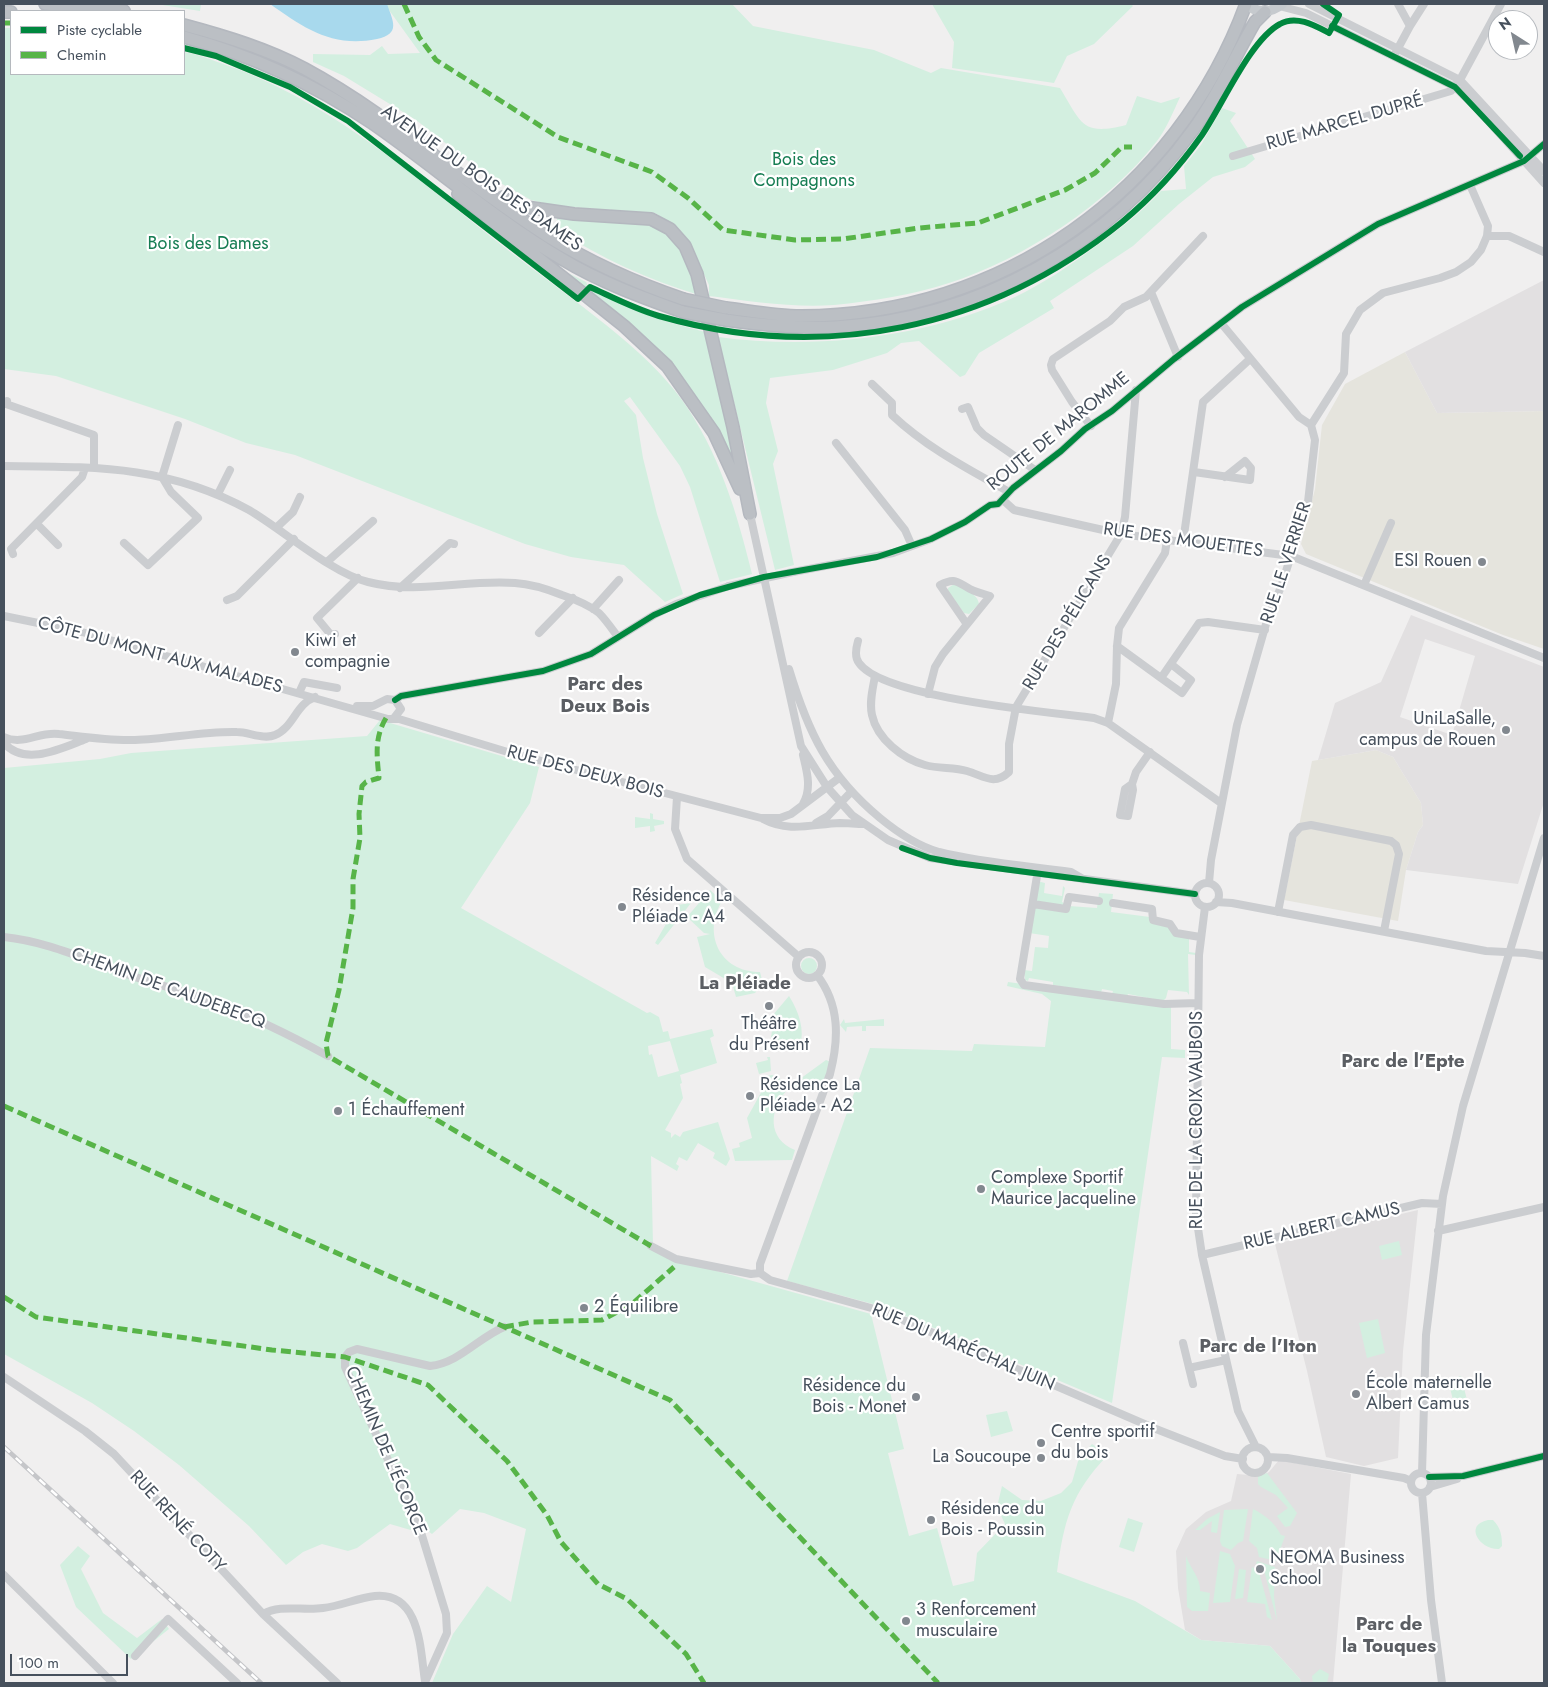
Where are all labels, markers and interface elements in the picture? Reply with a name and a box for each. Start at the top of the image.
legend [10,10,185,75]
north arrow [1488,10,1538,60]
text: N [1495,12,1515,35]
text: Piste cyclable [57,19,142,41]
text: Chemin [57,44,106,66]
street label: RUE MARCEL DUPRÉ [1264,90,1426,156]
street label: AVENUE DU BOIS DES DAMES [376,101,586,257]
park label: Bois des Compagnons [753,150,855,192]
park label: Bois des Dames [148,234,268,256]
street label: ROUTE DE MAROMME [984,368,1134,496]
street label: RUE LE VERRIER [1257,500,1317,626]
street label: RUE DES MOUETTES [1102,519,1264,563]
street label: RUE DES PÉLICANS [1019,551,1117,695]
place label: ESI Rouen [1394,551,1472,573]
marker: ESI Rouen [1476,556,1488,568]
street label: CÔTE DU MONT AUX MALADES [35,613,285,699]
place label: Kiwi et compagnie [305,631,390,674]
marker: Kiwi et compagnie [289,646,301,658]
district label: Parc des Deux Bois [560,674,650,718]
place label: UniLaSalle, campus de Rouen [1359,709,1496,752]
marker: UniLaSalle, campus de Rouen [1500,724,1512,736]
street label: RUE DES DEUX BOIS [504,742,666,804]
place label: Résidence La Pléiade - A4 [632,886,732,929]
marker: Résidence La Pléiade - A4 [616,901,628,913]
street label: CHEMIN DE CAUDEBECQ [68,944,268,1034]
district label: La Pléiade [699,973,791,995]
marker: Théâtre du Présent [763,1000,775,1012]
street label: RUE DE LA CROIX VAUBOIS [1187,1011,1209,1229]
place label: Théâtre du Présent [729,1014,809,1056]
district label: Parc de l'Epte [1341,1051,1465,1073]
place label: Résidence La Pléiade - A2 [760,1075,860,1118]
marker: Résidence La Pléiade - A2 [744,1090,756,1102]
place label: 1 Échauffement [348,1100,464,1122]
marker: 1 Échauffement [332,1105,344,1117]
place label: Complexe Sportif Maurice Jacqueline [991,1168,1136,1210]
marker: Complexe Sportif Maurice Jacqueline [975,1183,987,1195]
street label: RUE ALBERT CAMUS [1242,1198,1402,1256]
place label: 2 Équilibre [594,1297,678,1319]
street label: RUE DU MARÉCHAL JUIN [868,1300,1058,1396]
marker: 2 Équilibre [578,1302,590,1314]
district label: Parc de l'Iton [1199,1336,1317,1358]
street label: CHEMIN DE L'ÉCORCE [340,1363,430,1539]
place label: École maternelle Albert Camus [1366,1373,1492,1416]
place label: Résidence du Bois - Monet [803,1376,906,1418]
marker: École maternelle Albert Camus [1350,1388,1362,1400]
marker: Résidence du Bois - Monet [910,1391,922,1403]
place label: Centre sportif du bois [1051,1422,1155,1465]
marker: Centre sportif du bois [1035,1437,1047,1449]
place label: La Soucoupe [932,1447,1031,1469]
marker: La Soucoupe [1035,1452,1047,1464]
street label: RUE RENÉ COTY [124,1467,230,1577]
place label: Résidence du Bois - Poussin [941,1499,1045,1542]
marker: Résidence du Bois - Poussin [925,1514,937,1526]
place label: NEOMA Business School [1270,1548,1405,1590]
marker: NEOMA Business School [1254,1563,1266,1575]
place label: 3 Renforcement musculaire [916,1600,1036,1642]
district label: Parc de la Touques [1342,1614,1436,1658]
marker: 3 Renforcement musculaire [900,1615,912,1627]
scale bar [12,1644,130,1676]
text: 100 m [18,1652,59,1674]

